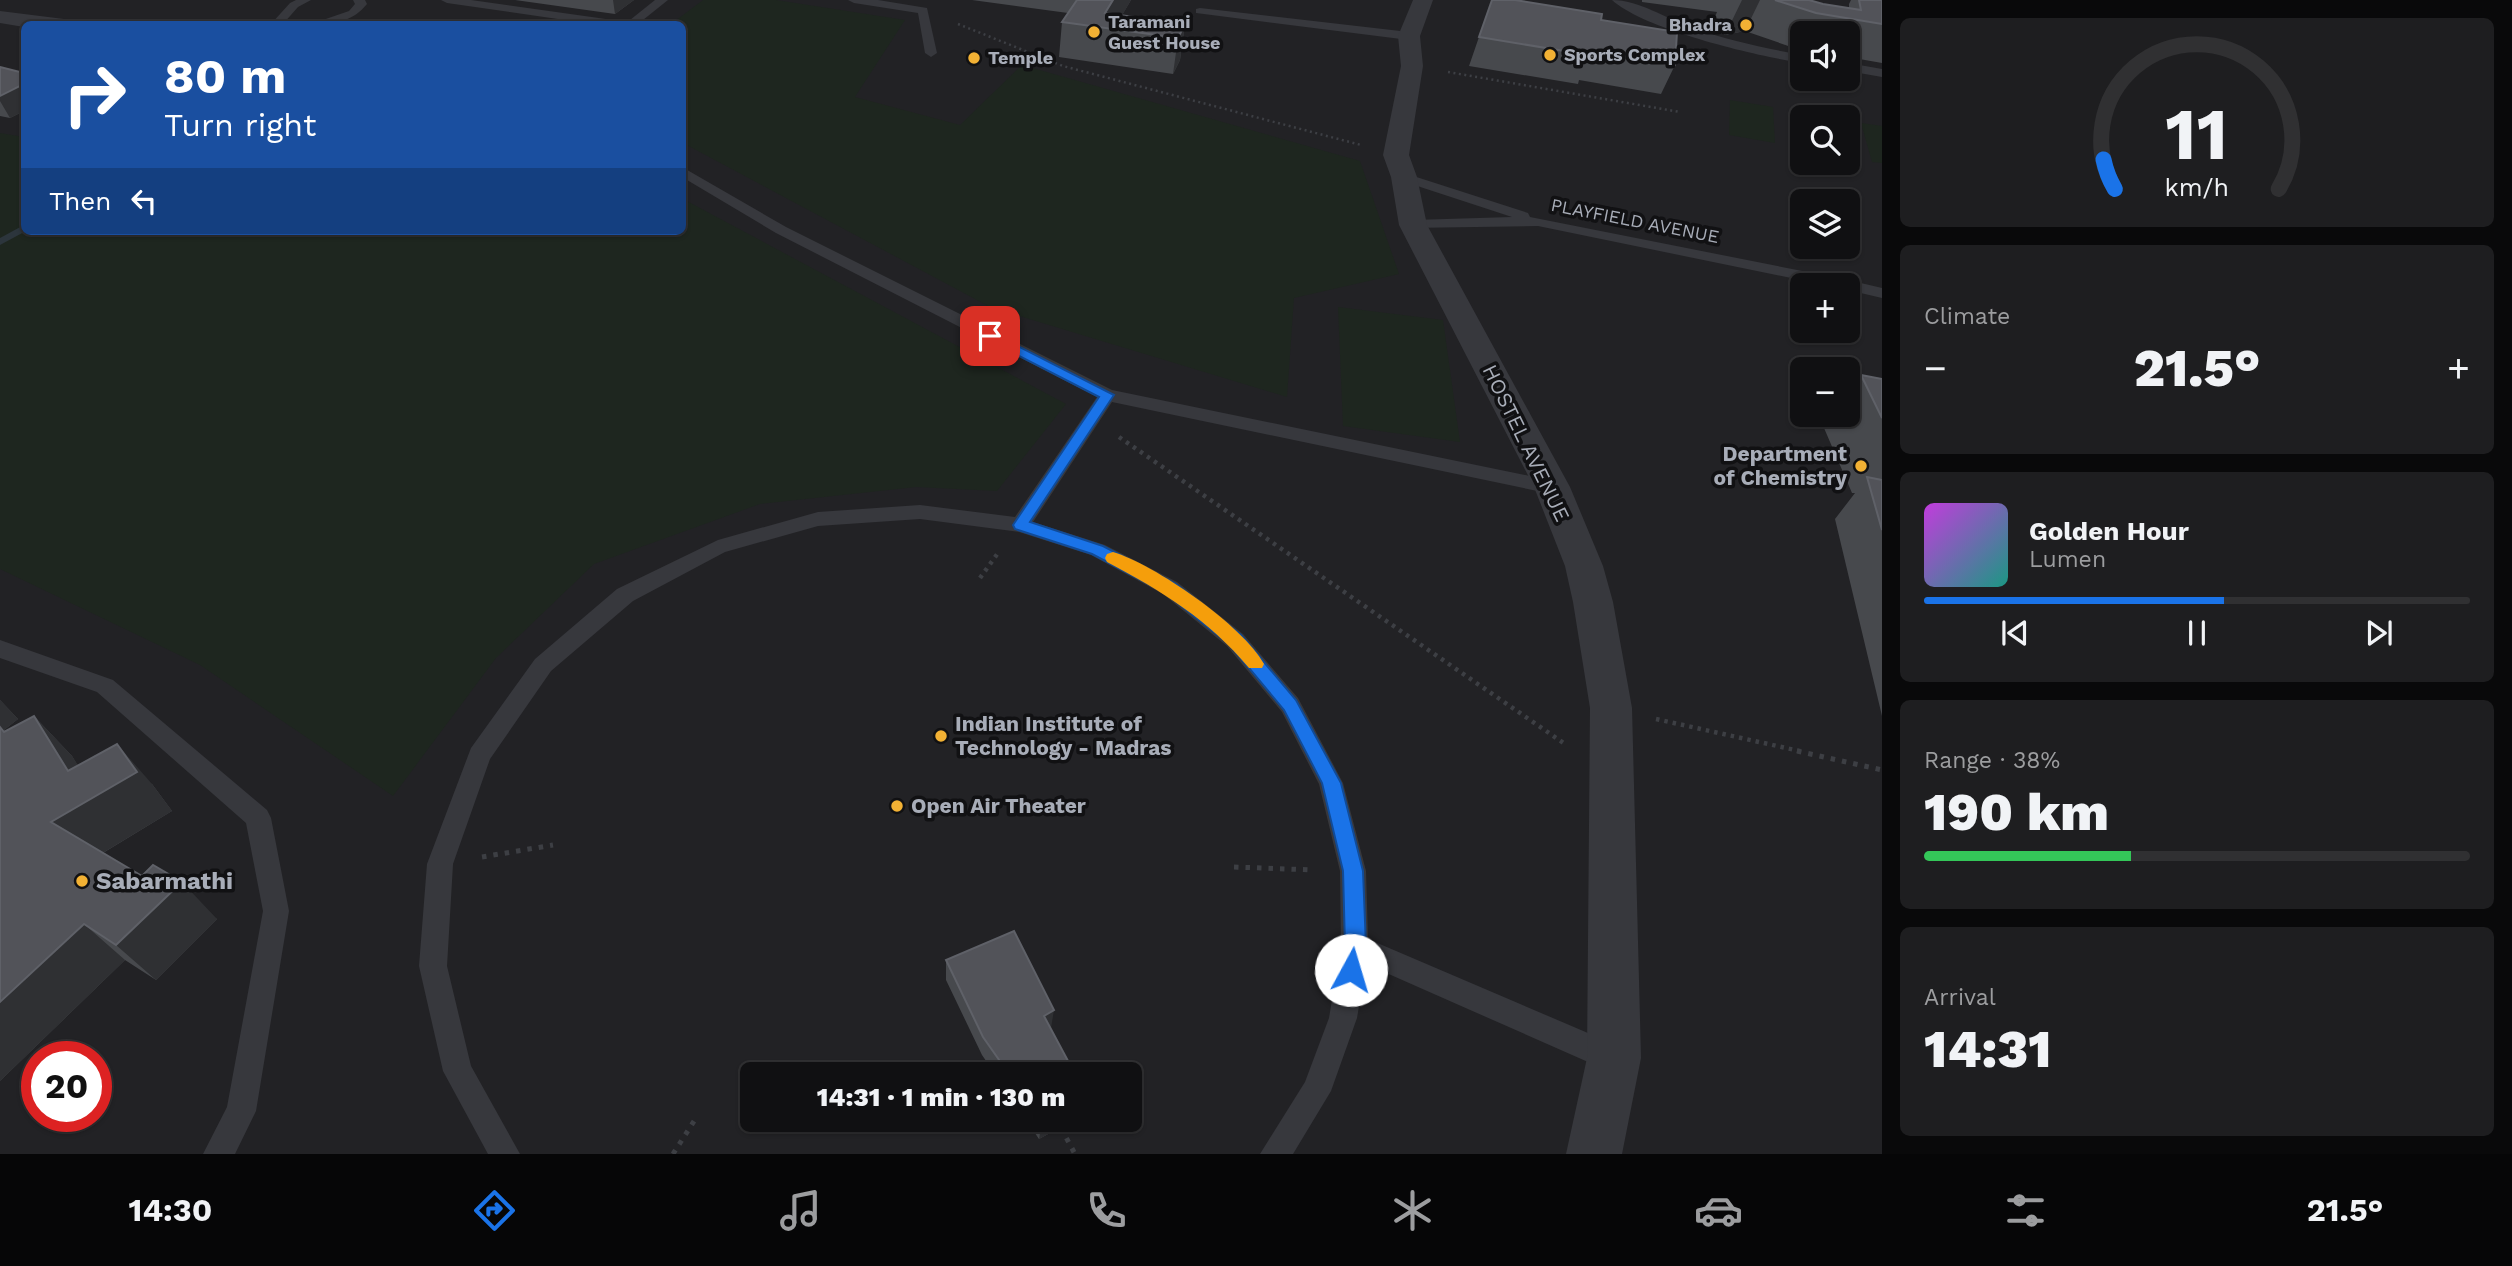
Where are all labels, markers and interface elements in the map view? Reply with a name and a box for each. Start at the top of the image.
place label: Taramani Guest House [1108,11,1220,53]
place label: Bhadra [1669,14,1733,35]
marker: Bhadra [1738,17,1754,33]
map controls [1790,21,1860,427]
button: sound [1790,21,1860,91]
marker: Taramani Guest House [1086,24,1102,40]
place label: Sports Complex [1564,44,1706,65]
text: 80 m [164,47,286,105]
place label: Temple [988,47,1053,68]
marker: Sports Complex [1542,47,1558,63]
icon: right [49,49,140,140]
marker: Temple [966,50,982,66]
text: 11 [2166,91,2228,177]
button: search [1790,105,1860,175]
text: Turn right [164,106,316,144]
text: km/h [2165,172,2229,201]
icon: left [125,182,163,220]
text: Then [49,186,111,216]
button: layers [1790,189,1860,259]
street label: PLAYFIELD AVENUE [1549,194,1721,247]
button: + [1790,273,1860,343]
text: Climate [1924,303,2010,330]
pin [960,306,1020,366]
icon: arrive [971,317,1009,355]
text: 21.5° [2134,338,2260,399]
text: − [1924,346,1947,390]
text: + [2447,346,2470,390]
button: − [1790,357,1860,427]
street label: HOSTEL AVENUE [1478,360,1575,525]
place label: Department of Chemistry [1714,441,1847,490]
marker: Department of Chemistry [1853,458,1869,474]
text: Golden Hour [2029,516,2189,546]
text: Lumen [2029,546,2106,573]
icon: previous [1996,614,2034,652]
icon: pause [2178,614,2216,652]
icon: next [2360,614,2398,652]
place label: Indian Institute of Technology - Madras [955,711,1172,760]
marker: Indian Institute of Technology - Madras [933,728,949,744]
text: Range · 38% [1924,747,2060,774]
text: 190 km [1924,782,2109,843]
place label: Open Air Theater [911,793,1086,818]
marker: Open Air Theater [889,798,905,814]
place label: Sabarmathi [96,867,233,895]
marker: Sabarmathi [74,873,90,889]
position arrow [1314,933,1388,1007]
text: Arrival [1924,984,1996,1011]
text: 14:31 [1924,1019,2052,1080]
speed limit sign: 20 [21,1041,112,1132]
text: 14:31 · 1 min · 130 m [817,1082,1065,1112]
icon: directions [470,1186,519,1235]
icon: music [776,1186,825,1235]
icon: phone [1082,1186,1131,1235]
icon: climate [1388,1186,1437,1235]
icon: car [1694,1186,1743,1235]
icon: filters [2001,1186,2050,1235]
text: 14:30 [129,1191,212,1229]
text: 21.5° [2307,1191,2383,1229]

